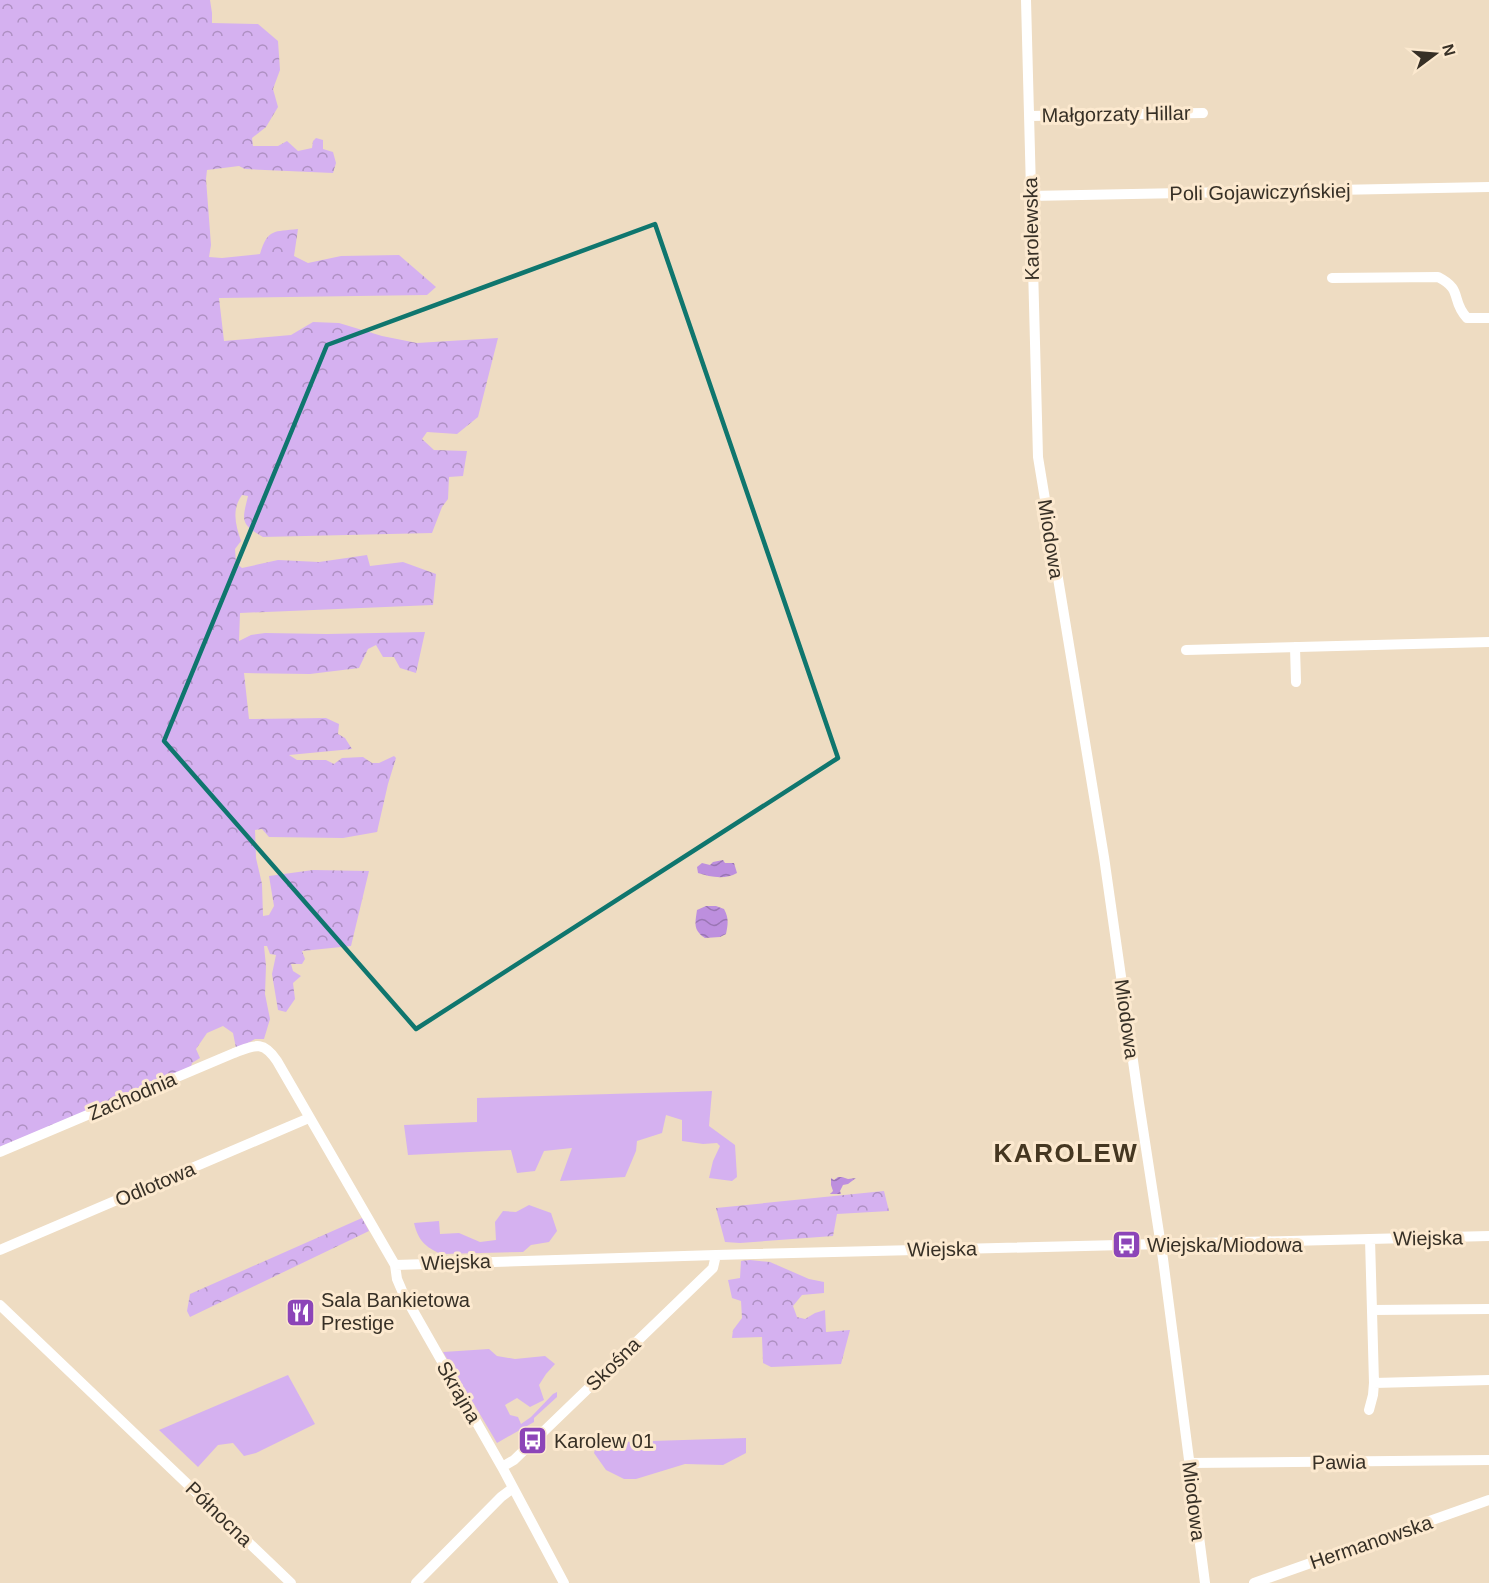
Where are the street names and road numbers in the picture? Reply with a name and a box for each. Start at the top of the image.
street label: Małgorzaty Hillar [1041,102,1191,126]
street label: Karolewska [1019,176,1043,281]
street label: Poli Gojawiczyńskiej [1169,179,1351,205]
street label: Miodowa [1034,498,1068,581]
street label: Miodowa [1111,978,1144,1061]
street label: Zachodnia [85,1067,180,1124]
street label: Odlotowa [112,1157,199,1211]
street label: Wiejska [1393,1226,1464,1250]
street label: Wiejska [907,1237,978,1261]
street label: Wiejska [421,1250,492,1274]
street label: Skośna [581,1332,645,1395]
street label: Skrajna [433,1357,486,1428]
street label: Pawia [1312,1451,1367,1473]
street label: Miodowa [1178,1460,1210,1543]
street label: Północna [181,1477,257,1551]
street label: Hermanowska [1307,1511,1436,1573]

